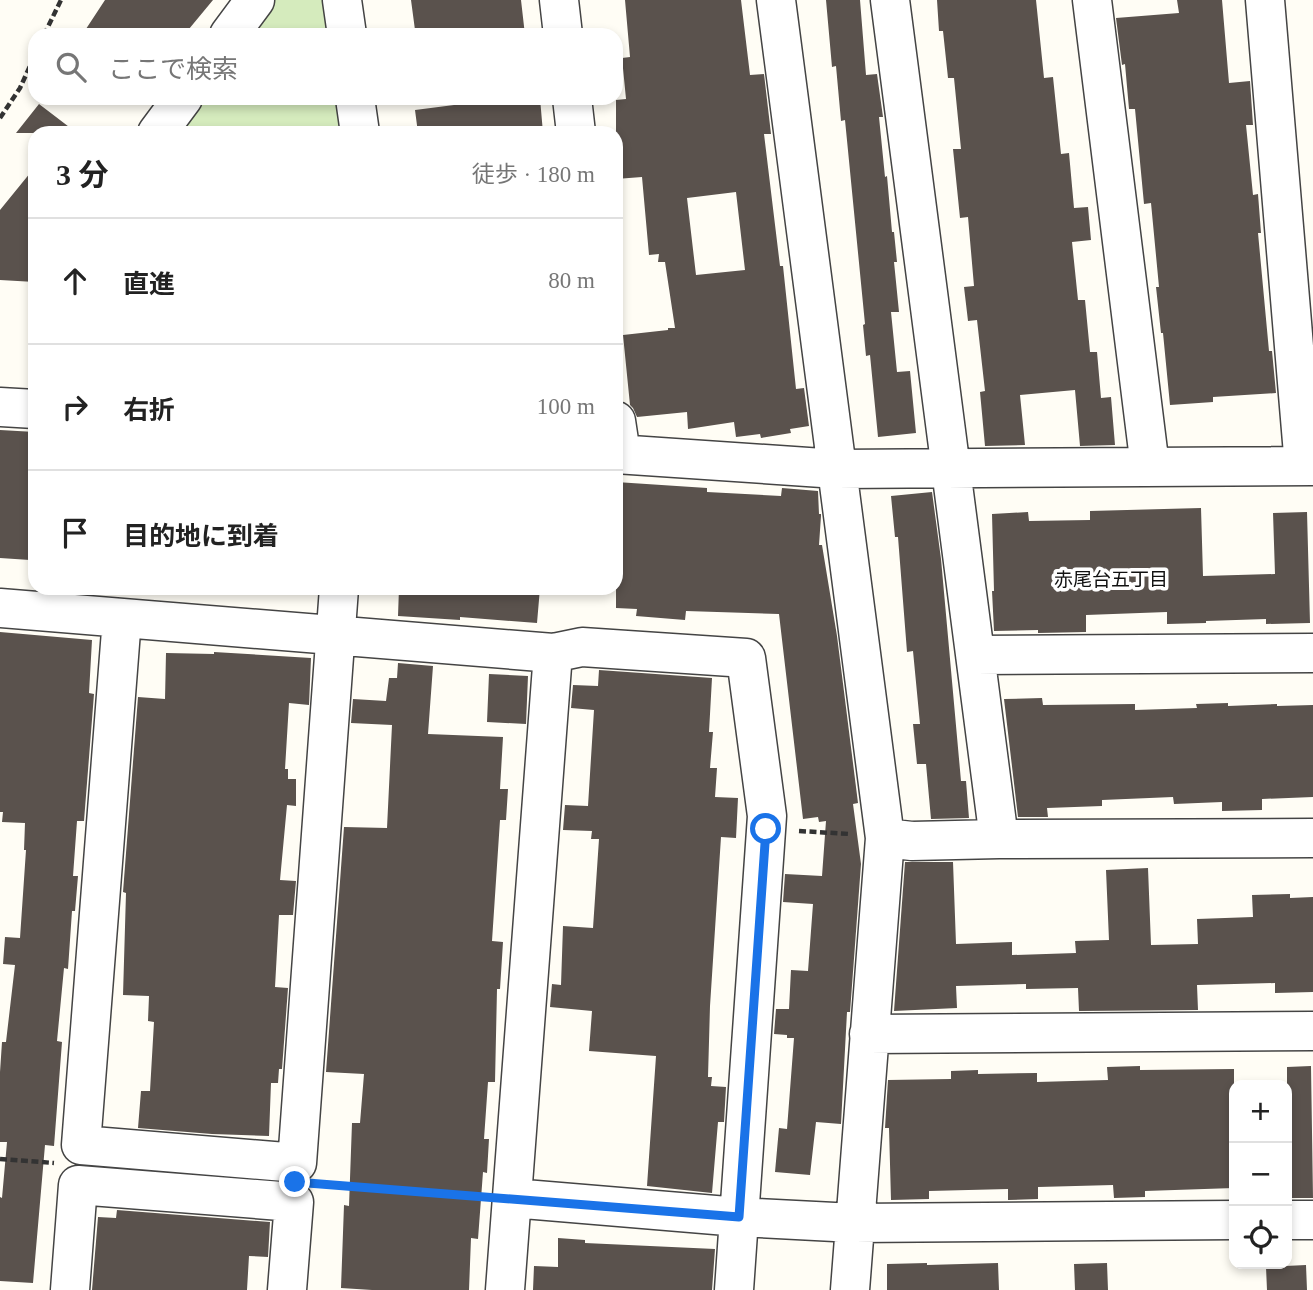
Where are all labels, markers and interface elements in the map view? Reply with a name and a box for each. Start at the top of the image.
search box [28,28,623,105]
icon: search [52,48,90,86]
text: ここで検索 [108,55,238,84]
text: 3 分 [56,158,109,191]
text: 徒歩 · 180 m [472,162,595,187]
icon: ahead [56,262,94,300]
text: 80 m [548,268,595,293]
text: 直進 [123,270,175,299]
icon: right [56,388,94,426]
text: 100 m [537,394,595,419]
text: 右折 [123,396,175,425]
icon: arrive [56,514,94,552]
text: 目的地に到着 [123,522,279,551]
district label: 赤尾台五丁目 [1054,569,1168,590]
route start [750,813,781,844]
map controls [1229,1080,1292,1269]
button: + [1229,1080,1292,1143]
button: − [1229,1143,1292,1206]
route end [279,1166,310,1197]
button: locate [1229,1206,1292,1269]

